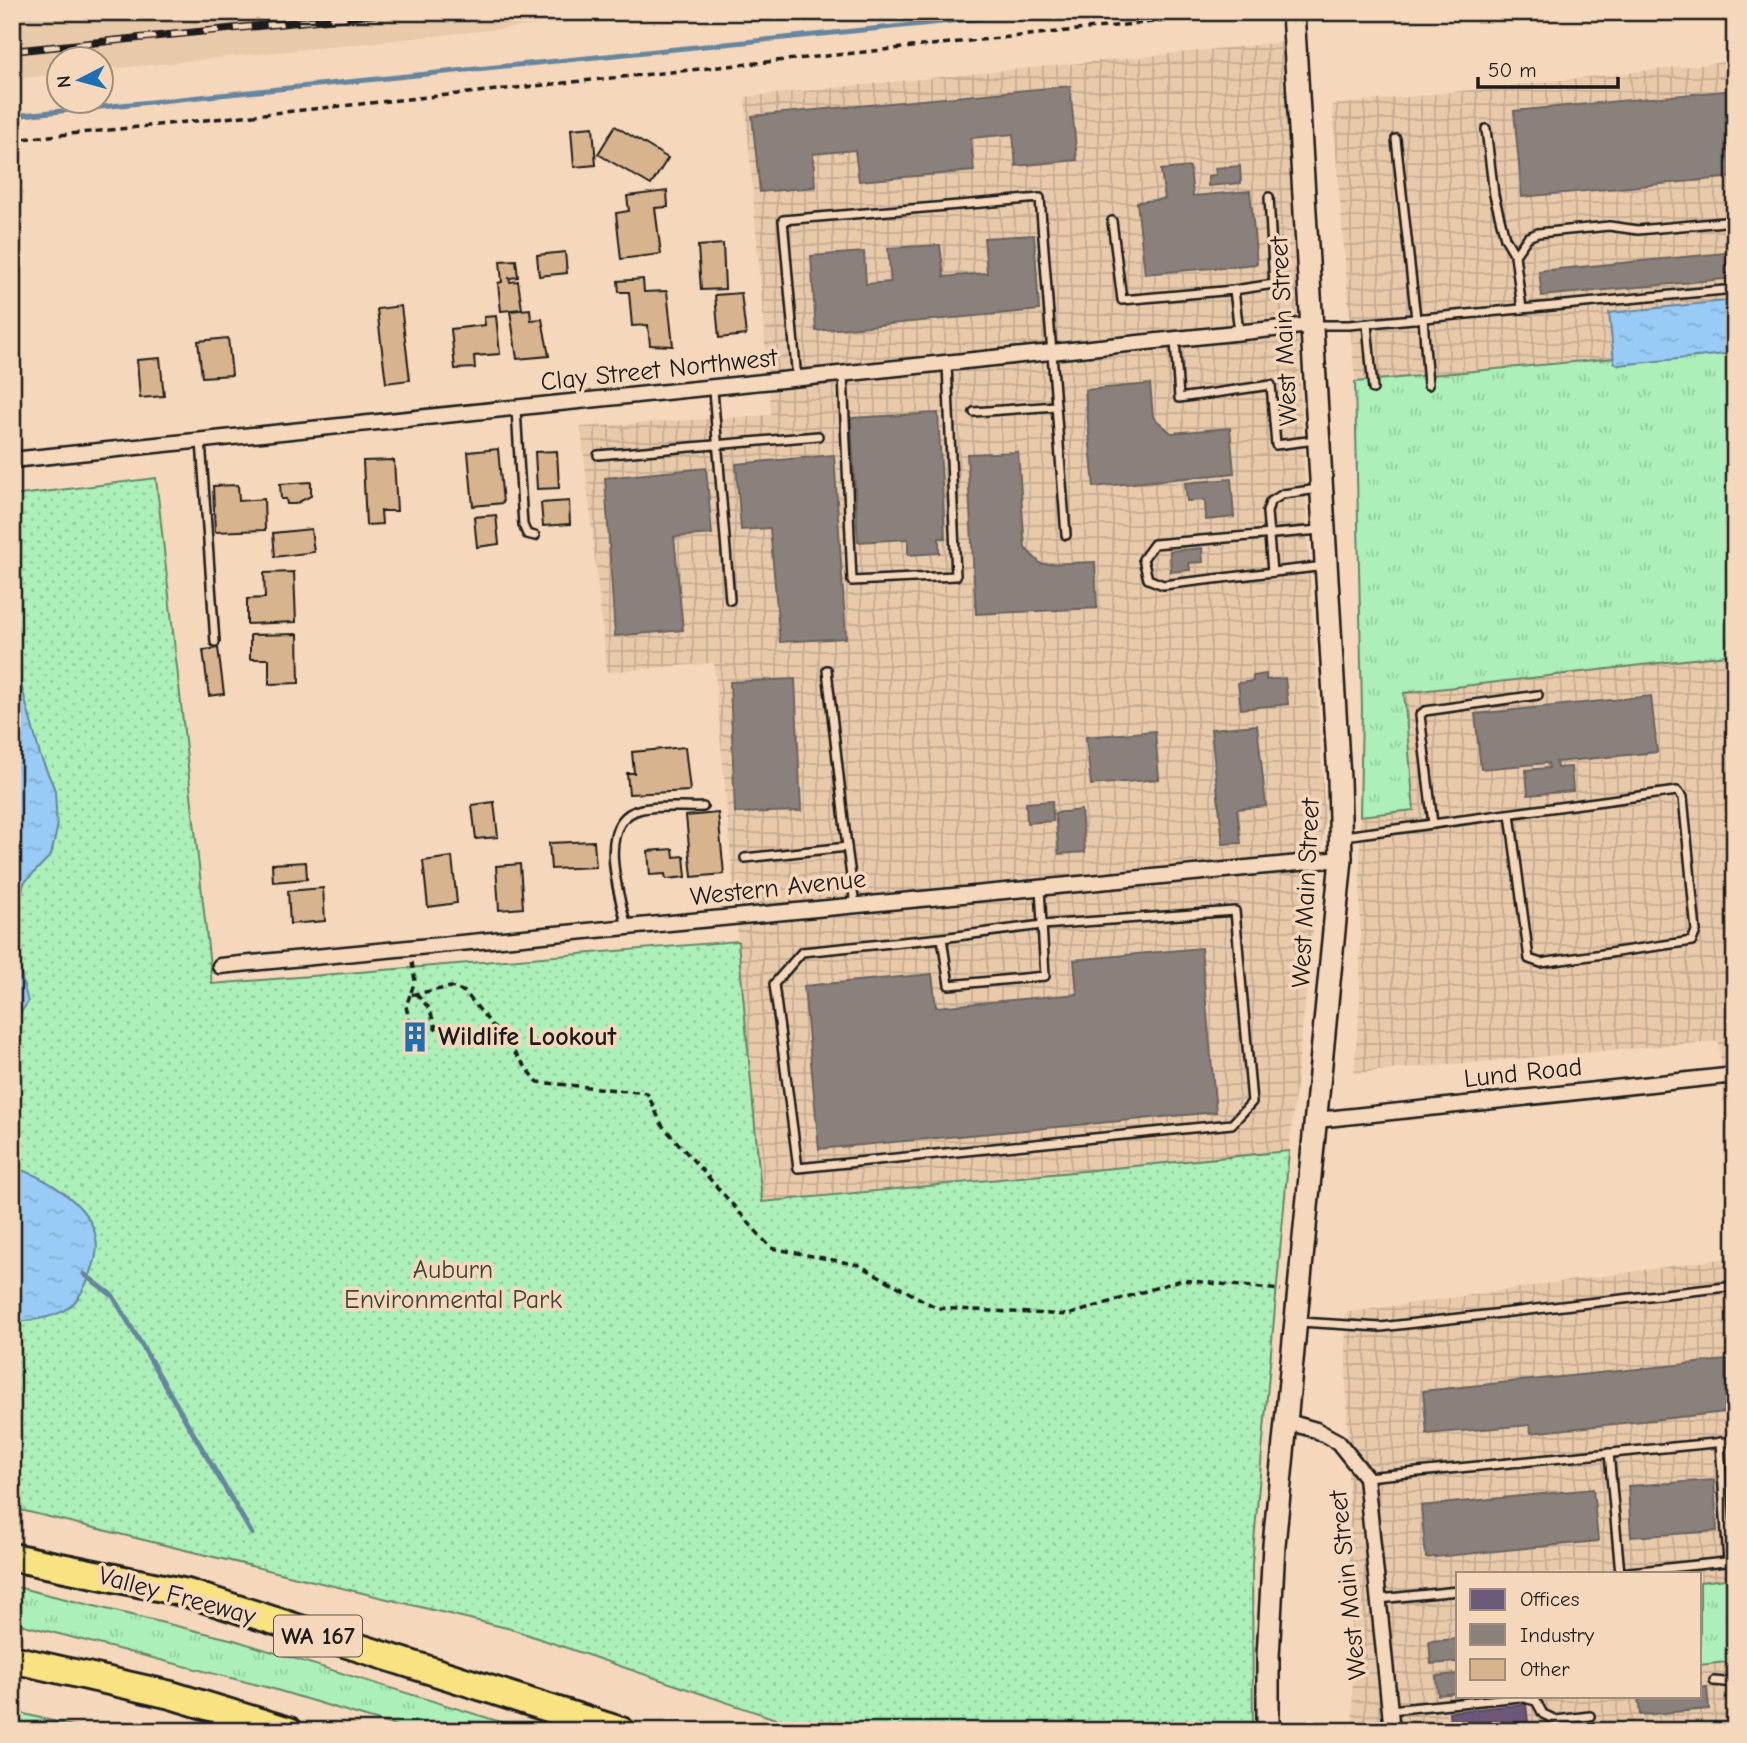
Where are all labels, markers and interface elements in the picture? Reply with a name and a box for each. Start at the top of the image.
north arrow [46,46,116,116]
scale bar [1478,46,1618,90]
text: 50 m [1488,58,1537,82]
text: N [53,74,76,89]
street label: West Main Street [1264,234,1304,427]
street label: Clay Street Northwest [539,342,781,397]
street label: West Main Street [1286,796,1326,989]
street label: Western Avenue [688,864,868,912]
building icon: Wildlife Lookout [398,1020,432,1054]
place label: Wildlife Lookout [438,1022,617,1052]
street label: Lund Road [1462,1052,1584,1094]
park label: Auburn Environmental Park [344,1255,562,1315]
street label: West Main Street [1323,1487,1373,1681]
street label: Valley Freeway [95,1561,259,1631]
legend [1456,1572,1702,1698]
text: Offices [1520,1587,1579,1611]
road number: WA 167 [274,1616,362,1656]
text: Industry [1520,1623,1595,1647]
text: Other [1520,1657,1570,1681]

